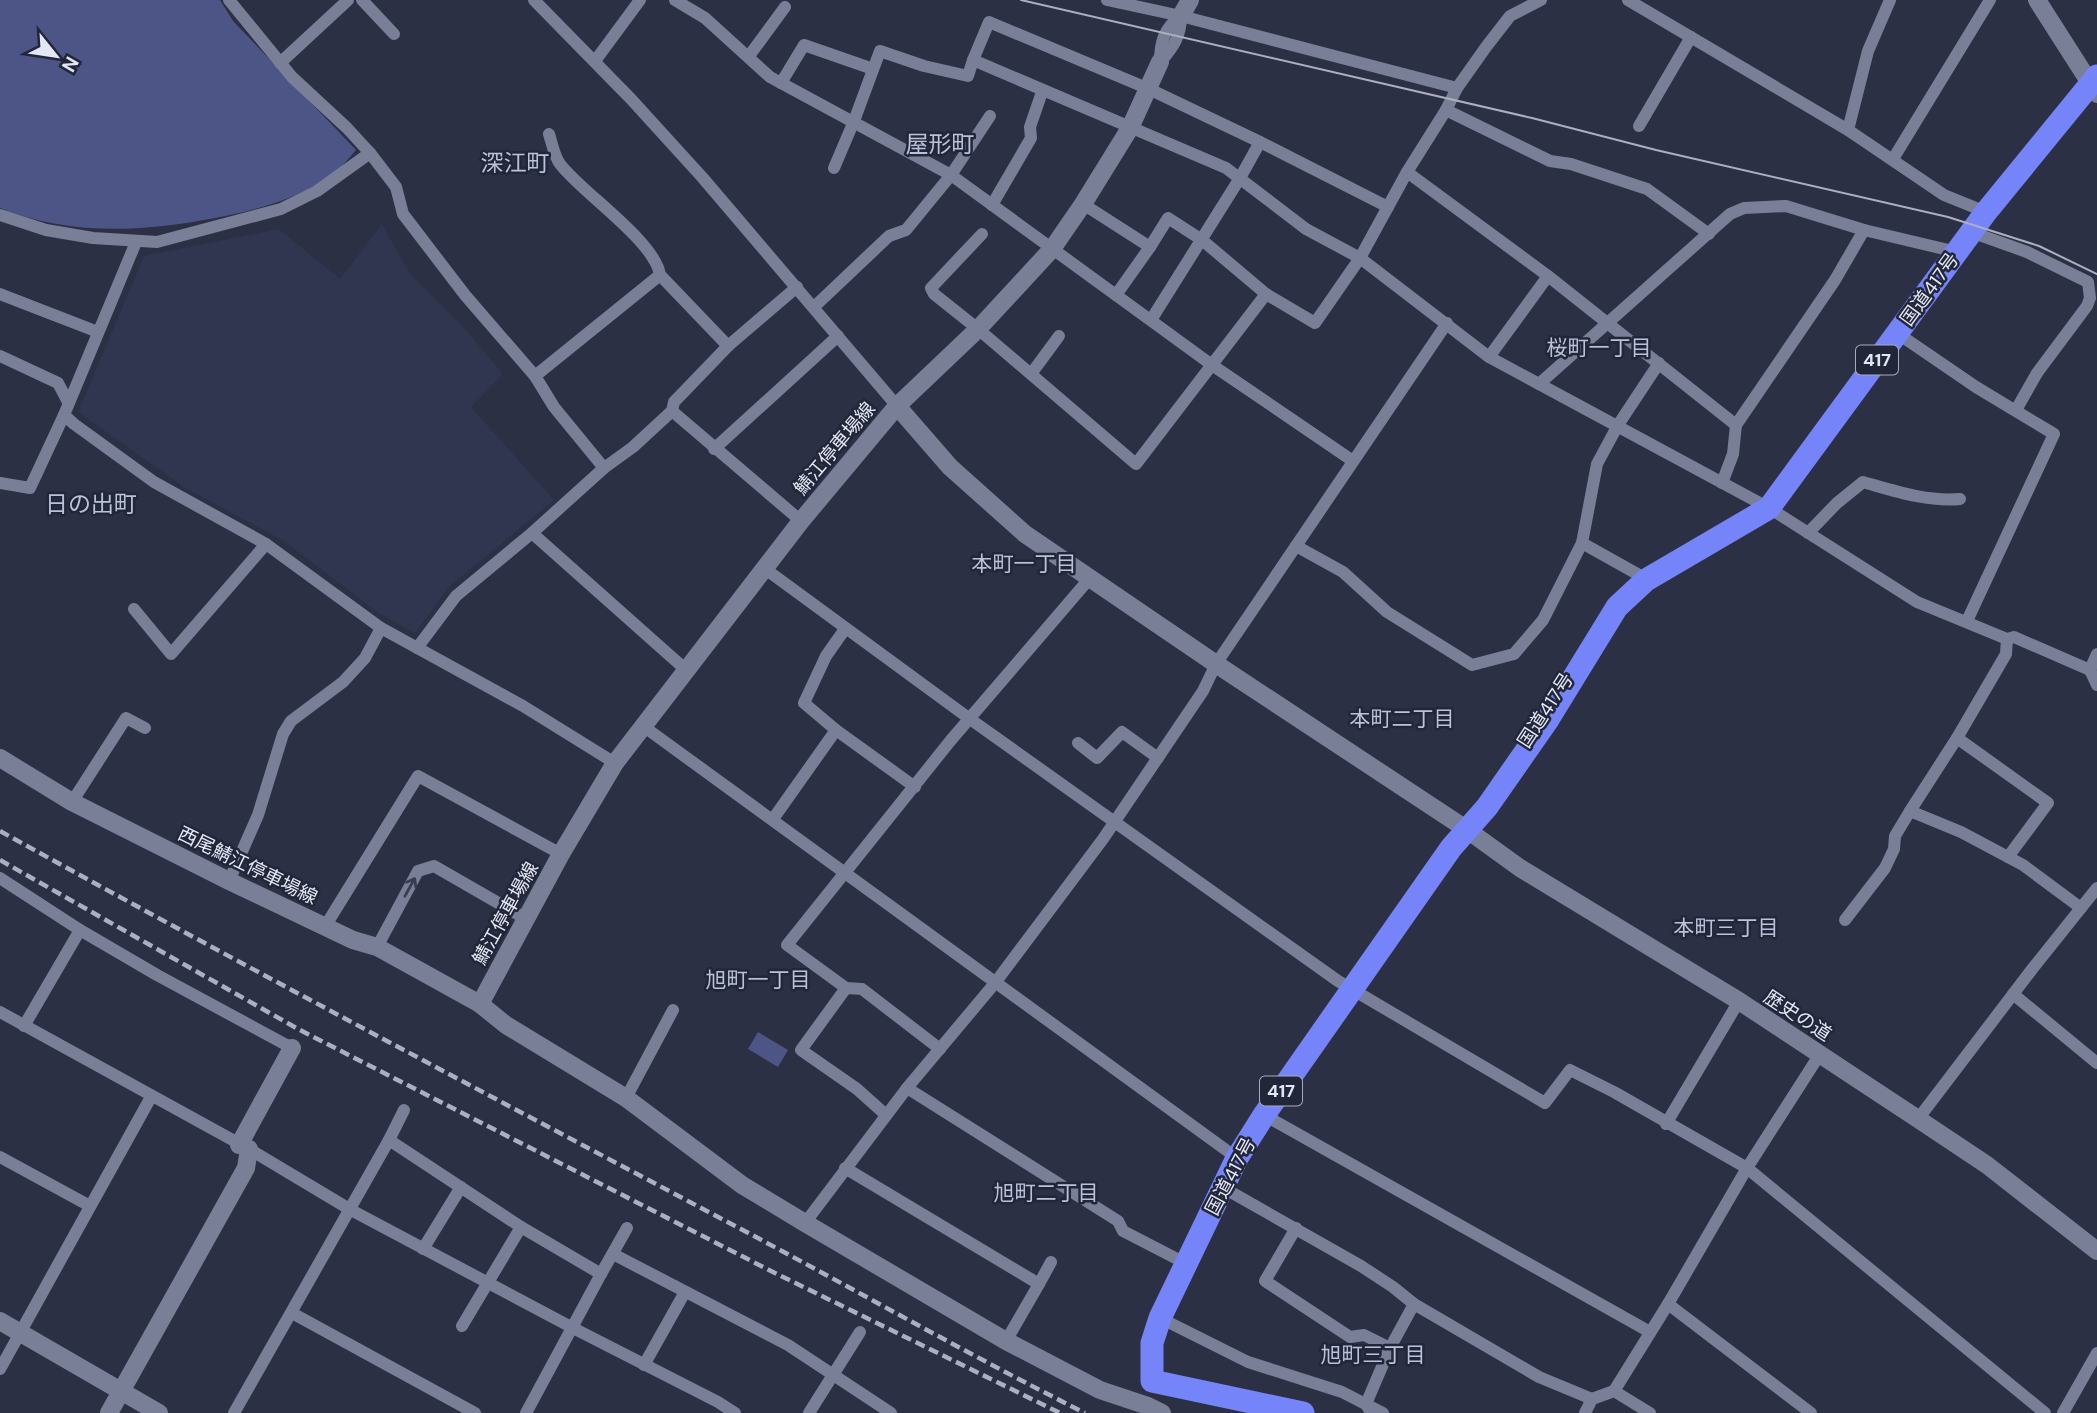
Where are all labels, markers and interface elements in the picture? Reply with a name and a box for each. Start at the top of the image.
north arrow [21,21,91,91]
text: N [56,52,85,77]
district label: 屋形町 [906,129,975,159]
district label: 深江町 [481,148,550,178]
street label: 国道417号 [1894,248,1964,331]
district label: 桜町一丁目 [1547,334,1652,362]
road number: 417 [1856,346,1898,374]
street label: 鯖江停車場線 [788,397,881,500]
district label: 日の出町 [45,489,137,519]
district label: 本町一丁目 [972,550,1077,578]
street label: 国道417号 [1512,668,1579,753]
district label: 本町二丁目 [1350,705,1455,733]
street label: 西尾鯖江停車場線 [174,821,322,910]
street label: 鯖江停車場線 [467,857,544,969]
one-way arrow [403,877,417,898]
district label: 本町三丁目 [1674,914,1779,942]
district label: 旭町一丁目 [706,966,811,994]
street label: 歴史の道 [1759,984,1836,1047]
road number: 417 [1260,1076,1302,1106]
street label: 国道417号 [1200,1133,1261,1219]
district label: 旭町二丁目 [994,1179,1099,1207]
district label: 旭町三丁目 [1321,1341,1426,1369]

